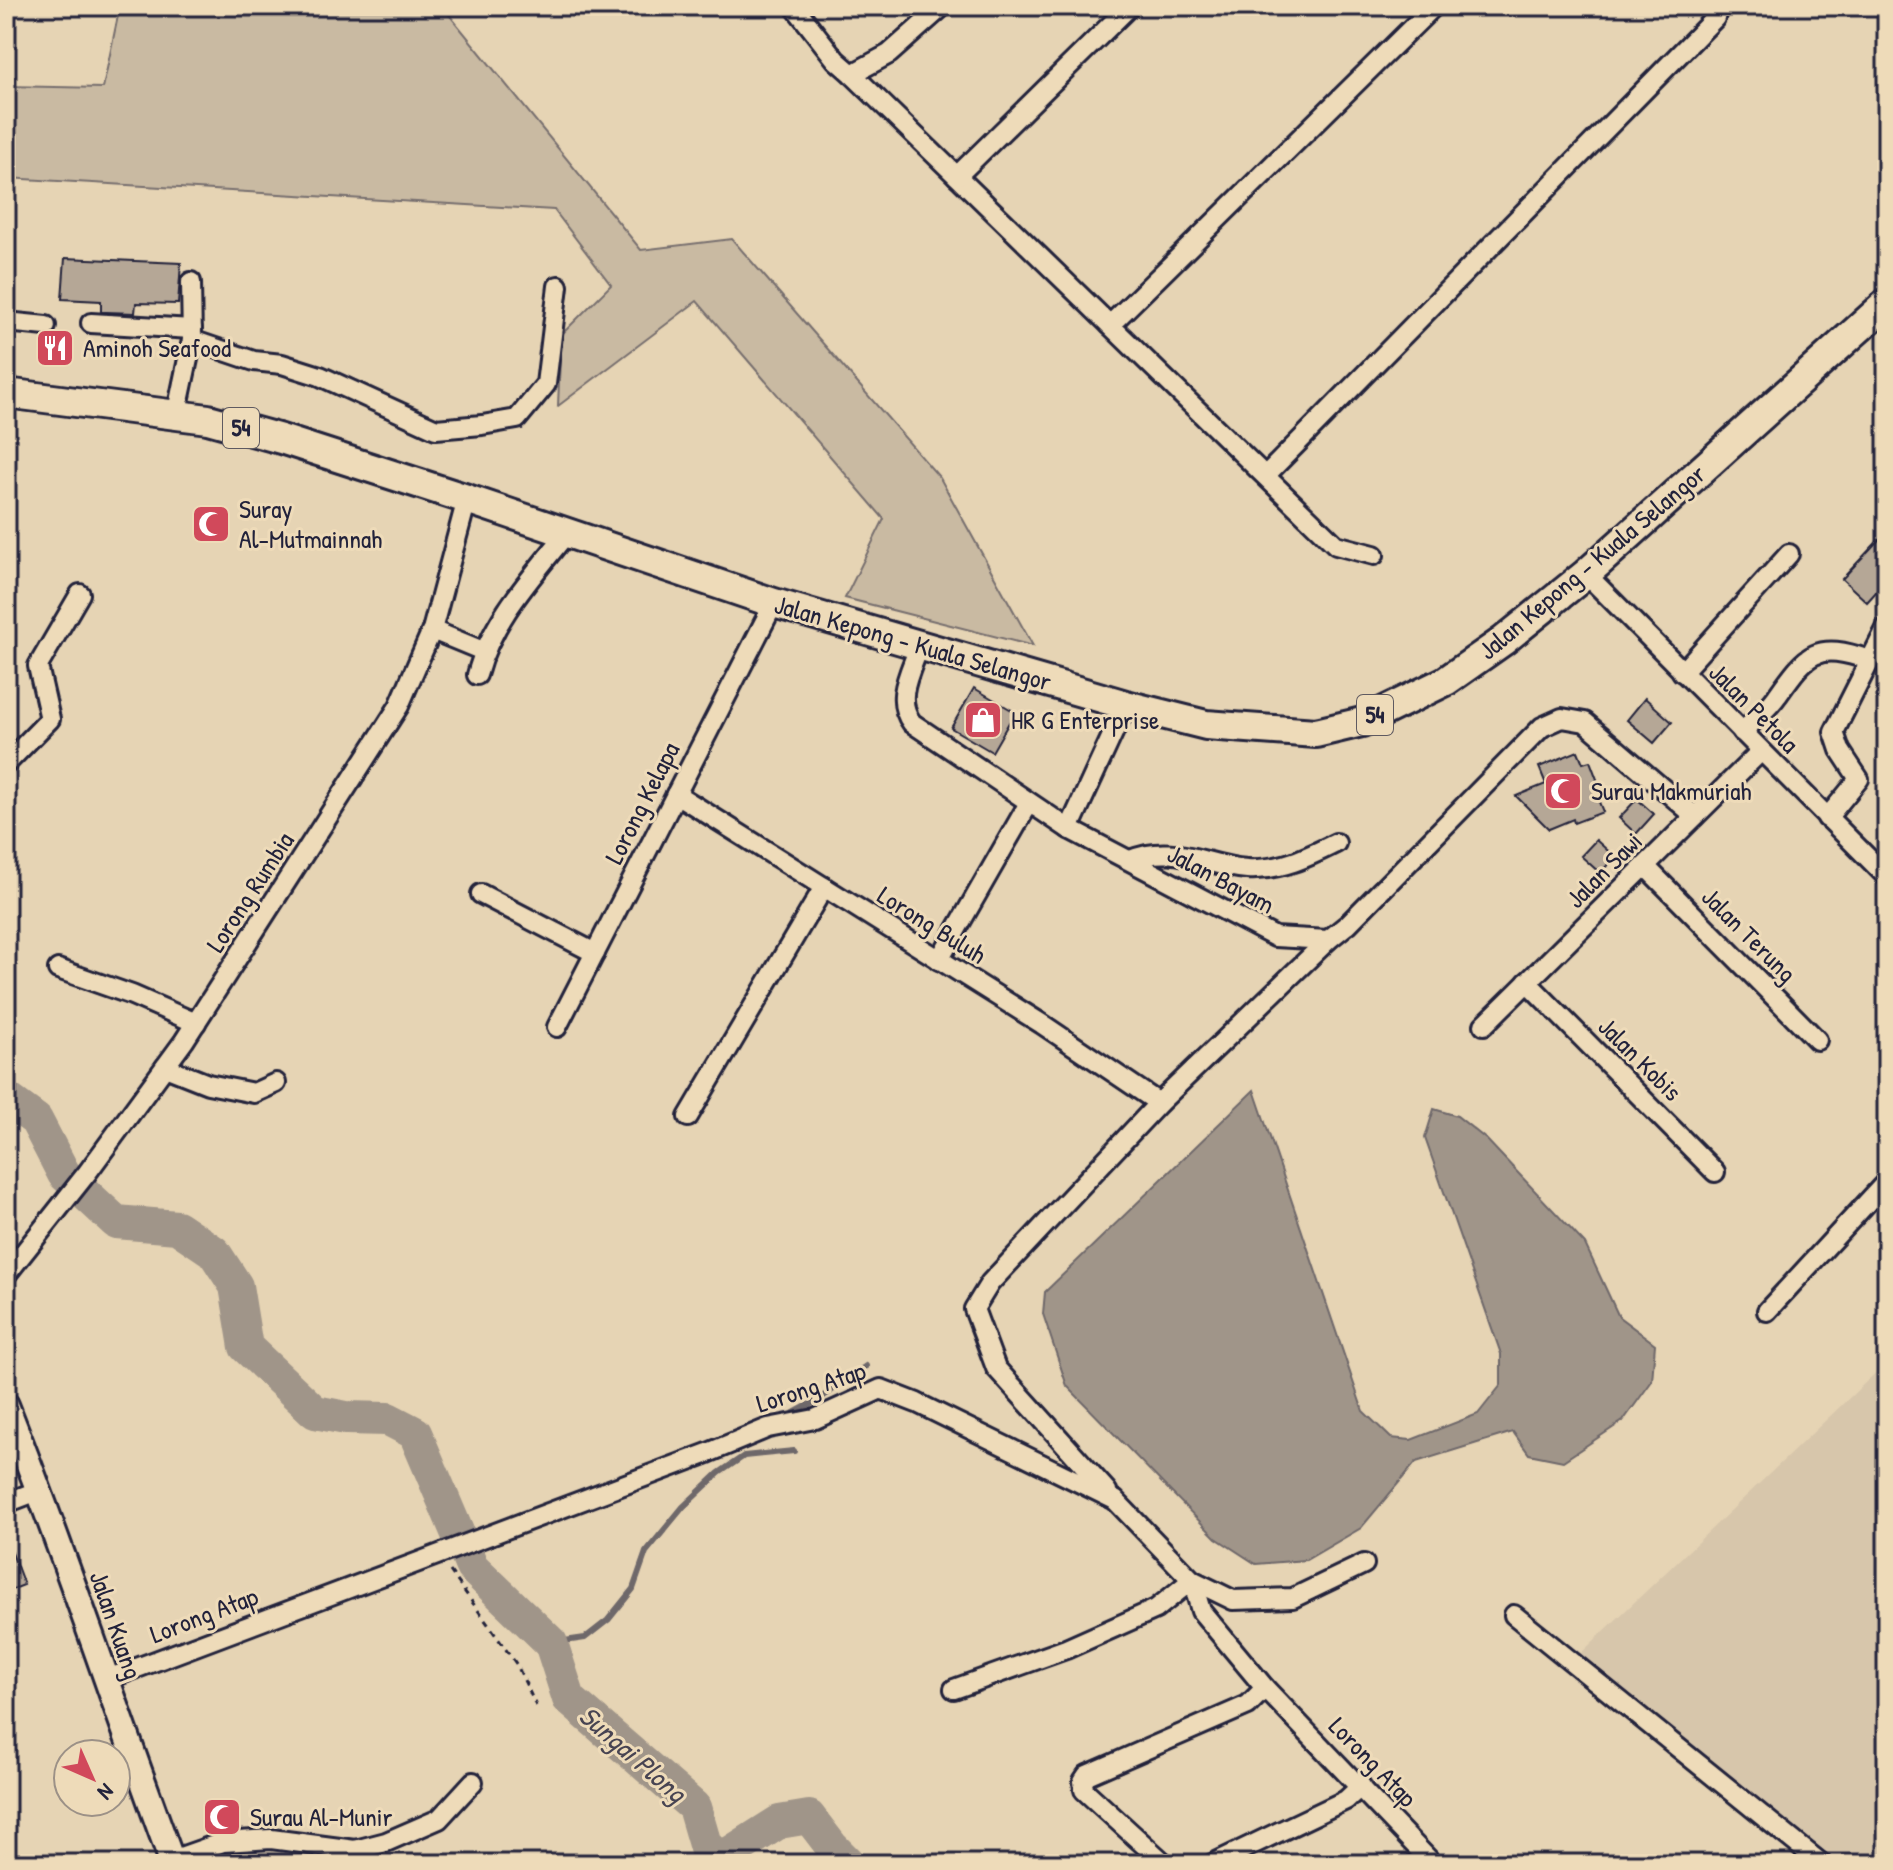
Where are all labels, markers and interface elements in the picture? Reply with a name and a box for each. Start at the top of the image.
restaurant icon: Aminoh Seafood [34,327,76,369]
place label: Aminoh Seafood [83,330,231,365]
road number: 54 [223,408,259,448]
street label: Jalan Kepong - Kuala Selangor [1471,456,1713,667]
place label: Suray Al-Mutmainnah [239,491,382,556]
mosque icon: Suray Al-Mutmainnah [190,503,232,545]
street label: Jalan Kepong - Kuala Selangor [771,586,1056,699]
street label: Jalan Petola [1702,655,1807,760]
road number: 54 [1357,695,1393,735]
shop icon: HR G Enterprise [962,699,1004,741]
place label: HR G Enterprise [1011,702,1159,737]
street label: Lorong Kelapa [596,736,687,870]
mosque icon: Surau Makmuriah [1542,770,1584,812]
place label: Surau Makmuriah [1591,773,1751,808]
street label: Jalan Sawi [1558,824,1649,915]
street label: Lorong Rumbia [198,825,301,959]
street label: Jalan Bayam [1161,836,1281,921]
street label: Lorong Buluh [871,877,993,972]
street label: Jalan Terung [1694,880,1804,990]
street label: Jalan Kobis [1591,1009,1690,1108]
street label: Lorong Atap [752,1352,870,1421]
street label: Jalan Kuang [82,1566,151,1684]
street label: Lorong Atap [145,1578,263,1651]
water label: Sungai Plong [571,1697,696,1812]
street label: Lorong Atap [1322,1709,1425,1814]
north arrow [52,1738,132,1818]
text: N [91,1777,121,1807]
mosque icon: Surau Al-Munir [201,1796,243,1838]
place label: Surau Al-Munir [250,1799,392,1834]

